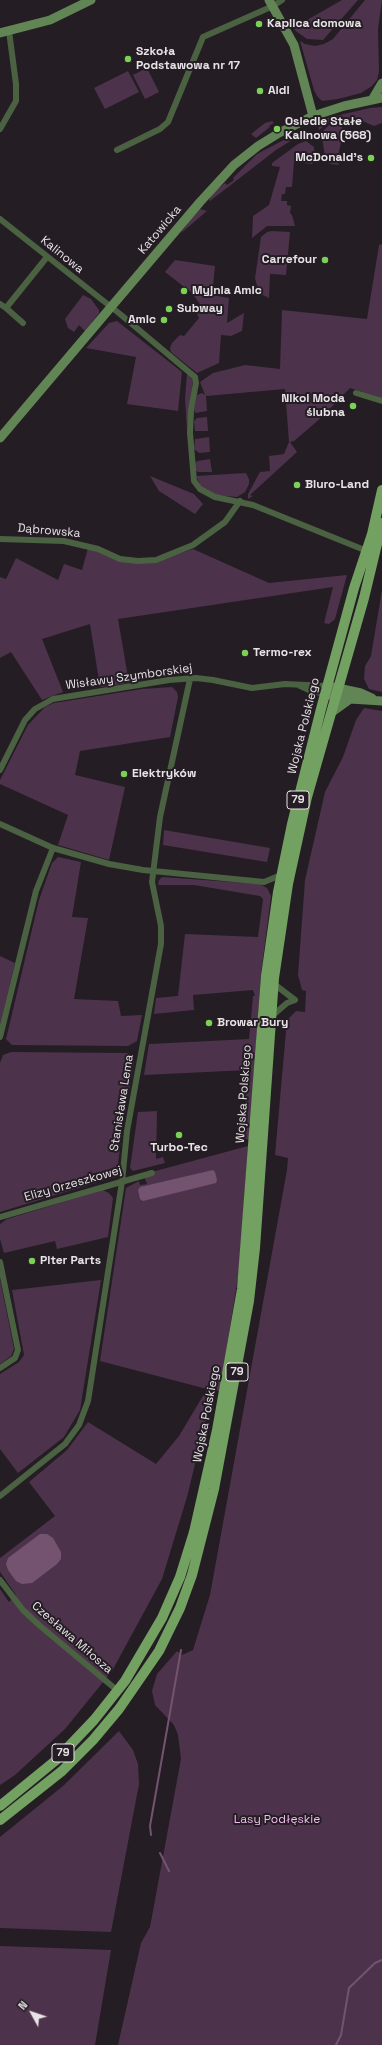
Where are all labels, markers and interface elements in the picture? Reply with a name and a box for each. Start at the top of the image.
place label: Kaplica domowa [267,17,361,31]
marker: Kaplica domowa [254,19,264,29]
place label: Szkoła Podstawowa nr 17 [136,45,240,73]
marker: Szkoła Podstawowa nr 17 [123,54,133,64]
place label: Aldi [268,84,290,98]
marker: Aldi [255,86,265,96]
place label: Osiedle Stałe Kalinowa (568) [285,115,371,143]
marker: Osiedle Stałe Kalinowa (568) [272,124,282,134]
place label: McDonald's [295,151,363,165]
marker: McDonald's [366,153,376,163]
street label: Katowicka [135,203,185,257]
street label: Kalinowa [38,233,86,277]
place label: Carrefour [262,253,317,267]
marker: Carrefour [320,255,330,265]
place label: Myjnia Amic [192,284,262,298]
marker: Myjnia Amic [179,286,189,296]
place label: Subway [177,302,223,316]
marker: Subway [164,304,174,314]
place label: Amic [128,313,156,327]
marker: Amic [159,315,169,325]
place label: Nikol Moda ślubna [281,392,345,420]
marker: Nikol Moda ślubna [348,401,358,411]
place label: Biuro-Land [305,478,369,492]
marker: Biuro-Land [292,480,302,490]
street label: Dąbrowska [17,521,81,541]
place label: Termo-rex [253,646,312,660]
marker: Termo-rex [240,648,250,658]
street label: Wisławy Szymborskiej [65,661,193,693]
street label: Wojska Polskiego [285,676,323,776]
place label: Elektryków [132,767,196,781]
marker: Elektryków [119,769,129,779]
road number: 79 [287,791,309,809]
place label: Browar Bury [217,1016,288,1030]
marker: Browar Bury [204,1018,214,1028]
street label: Wojska Polskiego [233,1044,255,1144]
street label: Stanisława Lema [107,1054,137,1152]
marker: Turbo-Tec [174,1130,184,1140]
place label: Turbo-Tec [150,1141,208,1155]
street label: Elizy Orzeszkowej [23,1163,123,1205]
place label: Piter Parts [40,1254,101,1268]
marker: Piter Parts [27,1256,37,1266]
road number: 79 [226,1363,248,1381]
street label: Wojska Polskiego [191,1364,223,1464]
street label: Czesława Miłosza [29,1599,115,1677]
road number: 79 [52,1744,74,1762]
park label: Lasy Podłęskie [234,1813,320,1827]
north arrow [12,1993,52,2033]
text: N [15,1998,31,2013]

